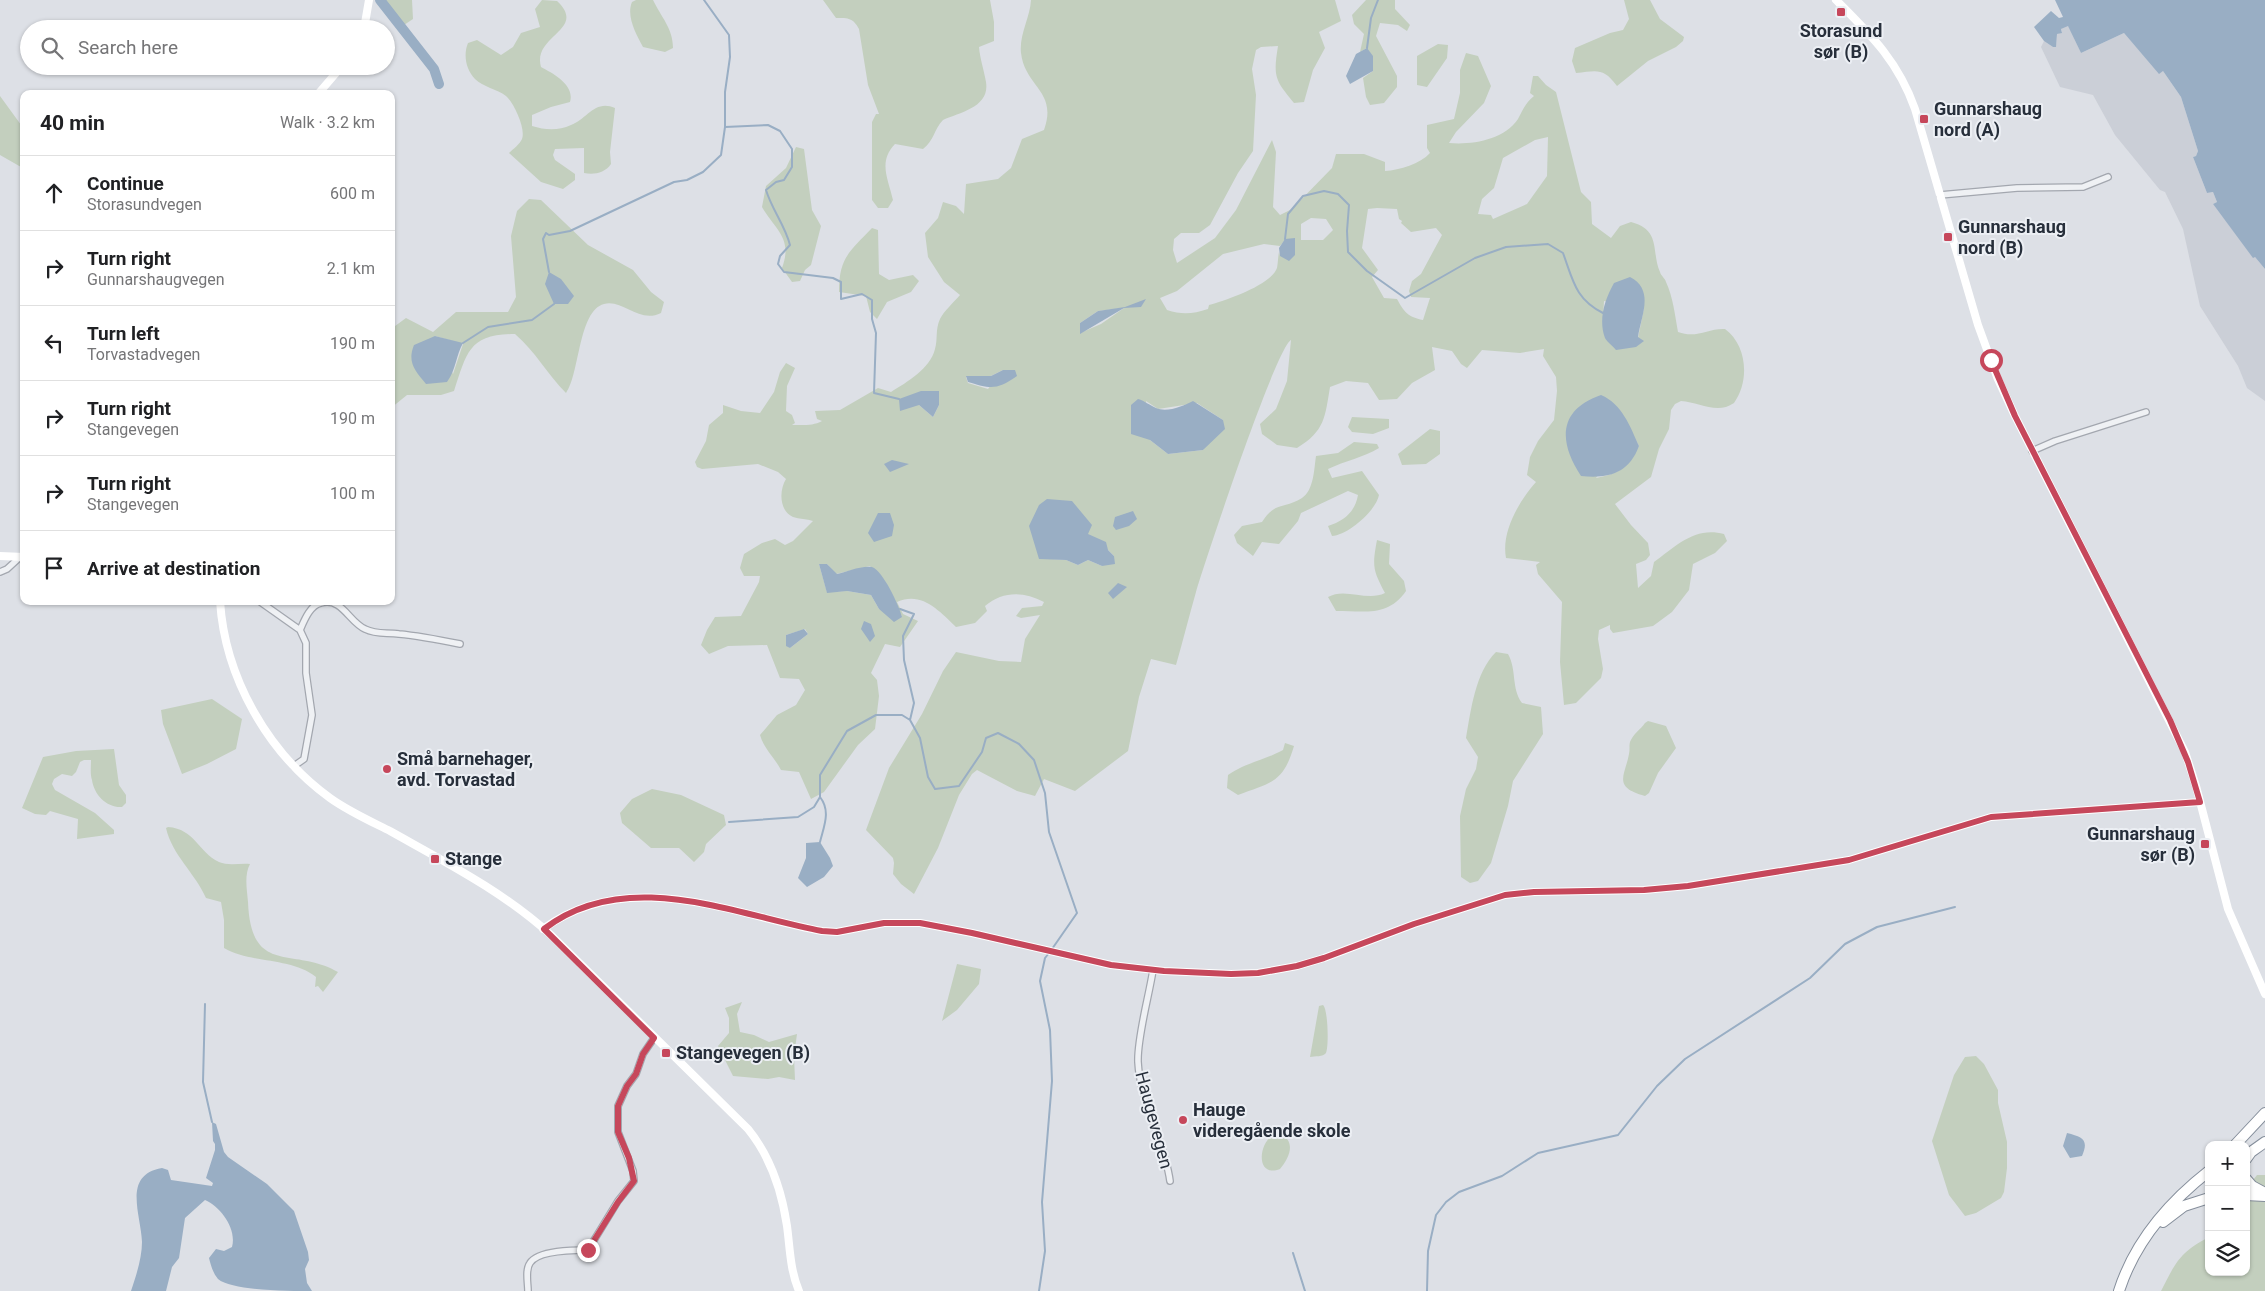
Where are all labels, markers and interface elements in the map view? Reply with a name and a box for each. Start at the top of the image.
marker: Storasund sør (B) [1835,6,1847,18]
search box [20,20,395,75]
place label: Storasund sør (B) [1800,20,1882,63]
icon: search [38,34,66,62]
text: Search here [78,36,178,59]
place label: Gunnarshaug nord (A) [1934,98,2042,141]
text: 40 min [40,111,105,135]
text: Walk · 3.2 km [280,113,375,132]
marker: Gunnarshaug nord (A) [1918,113,1930,125]
text: Continue [87,172,164,195]
icon: ahead [40,179,68,207]
text: 600 m [330,184,375,203]
text: Storasundvegen [87,195,202,214]
place label: Gunnarshaug nord (B) [1958,216,2066,259]
marker: Gunnarshaug nord (B) [1942,231,1954,243]
text: Turn right [87,247,171,270]
icon: right [40,254,68,282]
text: 2.1 km [327,259,375,278]
text: Gunnarshaugvegen [87,270,225,289]
text: Turn left [87,322,160,345]
icon: left [40,329,68,357]
text: 190 m [330,334,375,353]
text: Torvastadvegen [87,345,200,364]
route start [1980,349,2003,372]
text: Turn right [87,397,171,420]
icon: right [40,404,68,432]
text: 190 m [330,409,375,428]
text: Stangevegen [87,420,179,439]
text: Turn right [87,472,171,495]
icon: right [40,479,68,507]
text: 100 m [330,484,375,503]
text: Stangevegen [87,495,179,514]
icon: arrive [40,554,68,582]
text: Arrive at destination [87,557,260,580]
place label: Små barnehager, avd. Torvastad [397,748,533,790]
marker: Små barnehager, avd. Torvastad [381,763,393,775]
place label: Gunnarshaug sør (B) [2087,823,2195,866]
marker: Gunnarshaug sør (B) [2199,838,2211,850]
place label: Stange [445,848,502,869]
marker: Stange [429,853,441,865]
place label: Stangevegen (B) [676,1042,810,1064]
marker: Stangevegen (B) [660,1047,672,1059]
street label: Haugevegen [1131,1069,1178,1171]
place label: Hauge videregående skole [1193,1099,1351,1141]
marker: Hauge videregående skole [1177,1114,1189,1126]
map controls [2205,1141,2250,1276]
button: + [2205,1141,2250,1186]
button: − [2205,1186,2250,1231]
button: layers [2205,1231,2250,1276]
route end [577,1239,600,1262]

